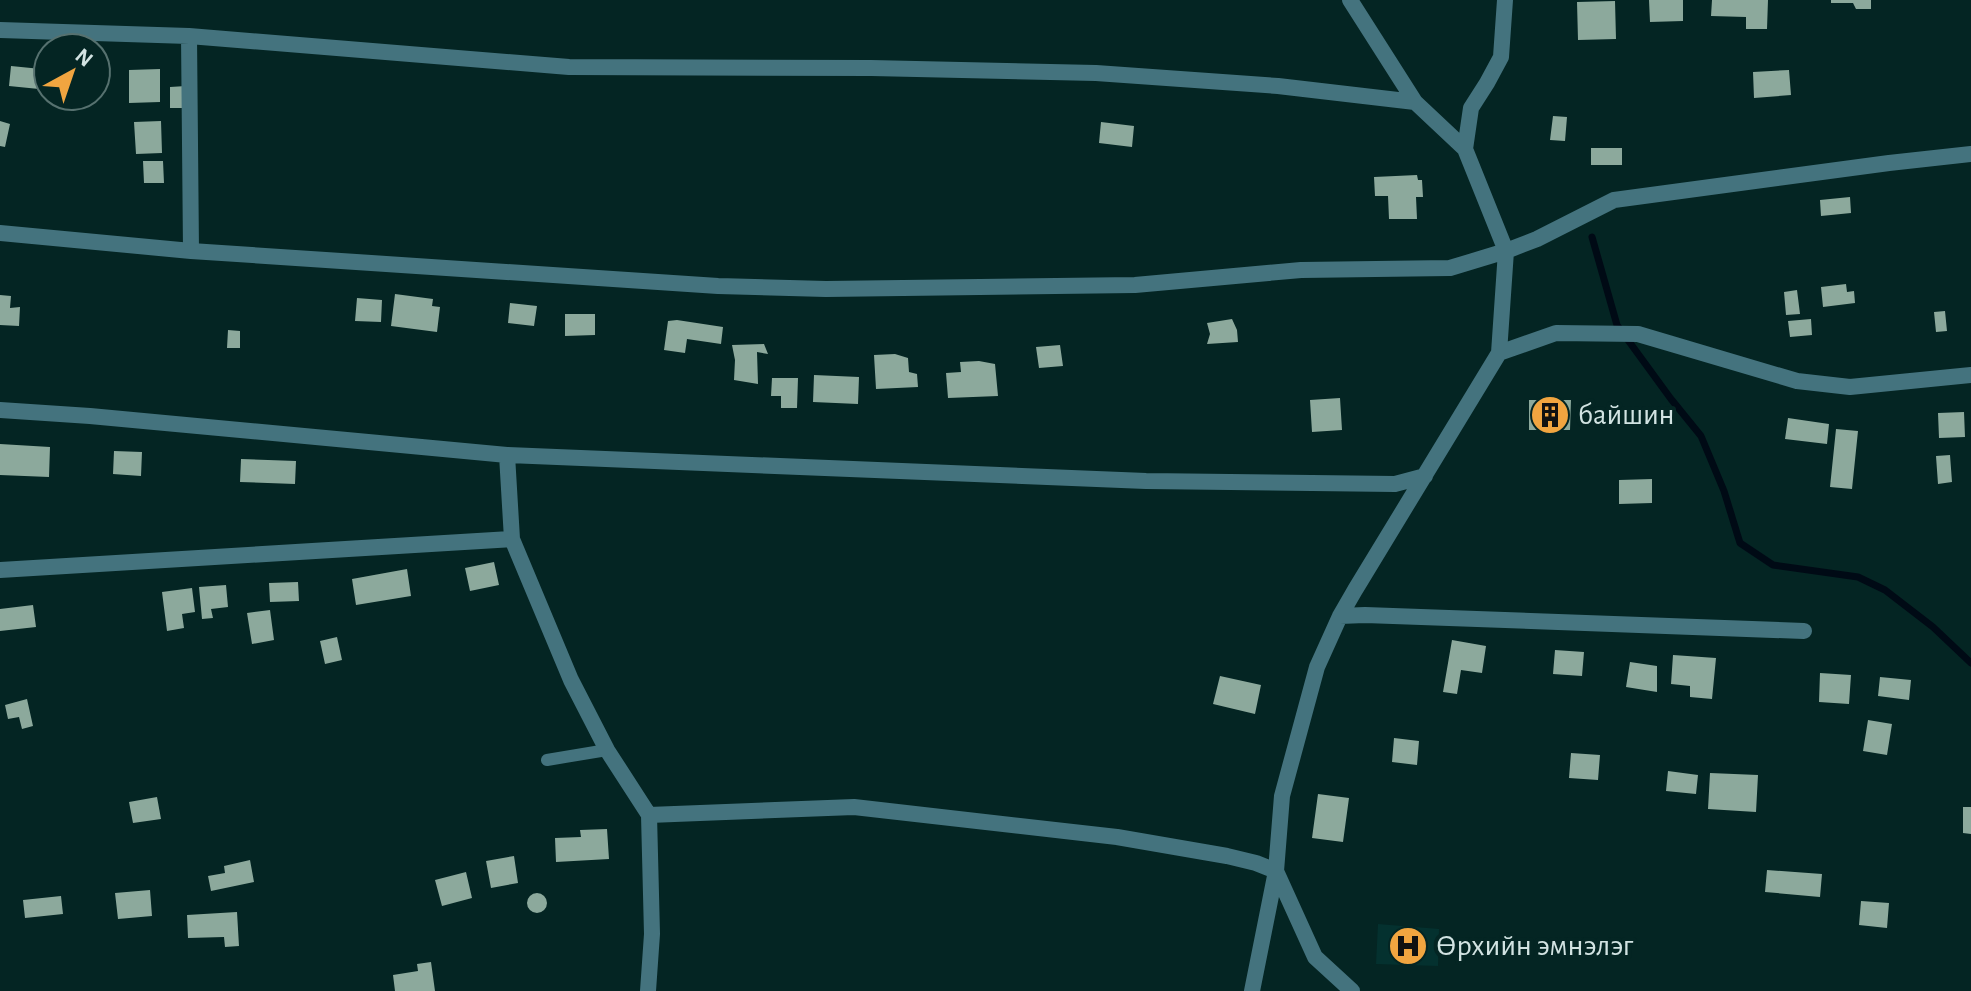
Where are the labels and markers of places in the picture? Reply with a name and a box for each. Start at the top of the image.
building icon: байшин [1529,394,1571,436]
place label: байшин [1578,400,1675,430]
hospital icon: Өрхийн эмнэлэг [1387,925,1429,967]
place label: Өрхийн эмнэлэг [1436,931,1634,961]

